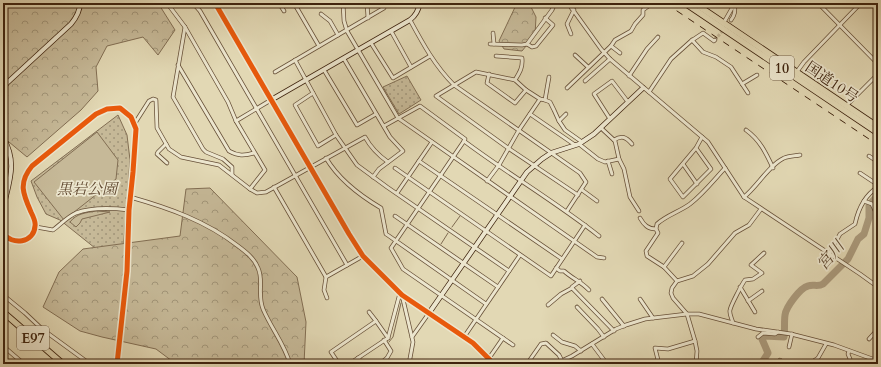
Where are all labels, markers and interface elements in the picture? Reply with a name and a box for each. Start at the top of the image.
road number: 10 [770,56,794,80]
street label: 国道10号 [801,57,863,107]
park label: 黒岩公園 [57,179,120,199]
water label: 宮川 [812,235,851,275]
road number: E97 [17,326,49,350]

